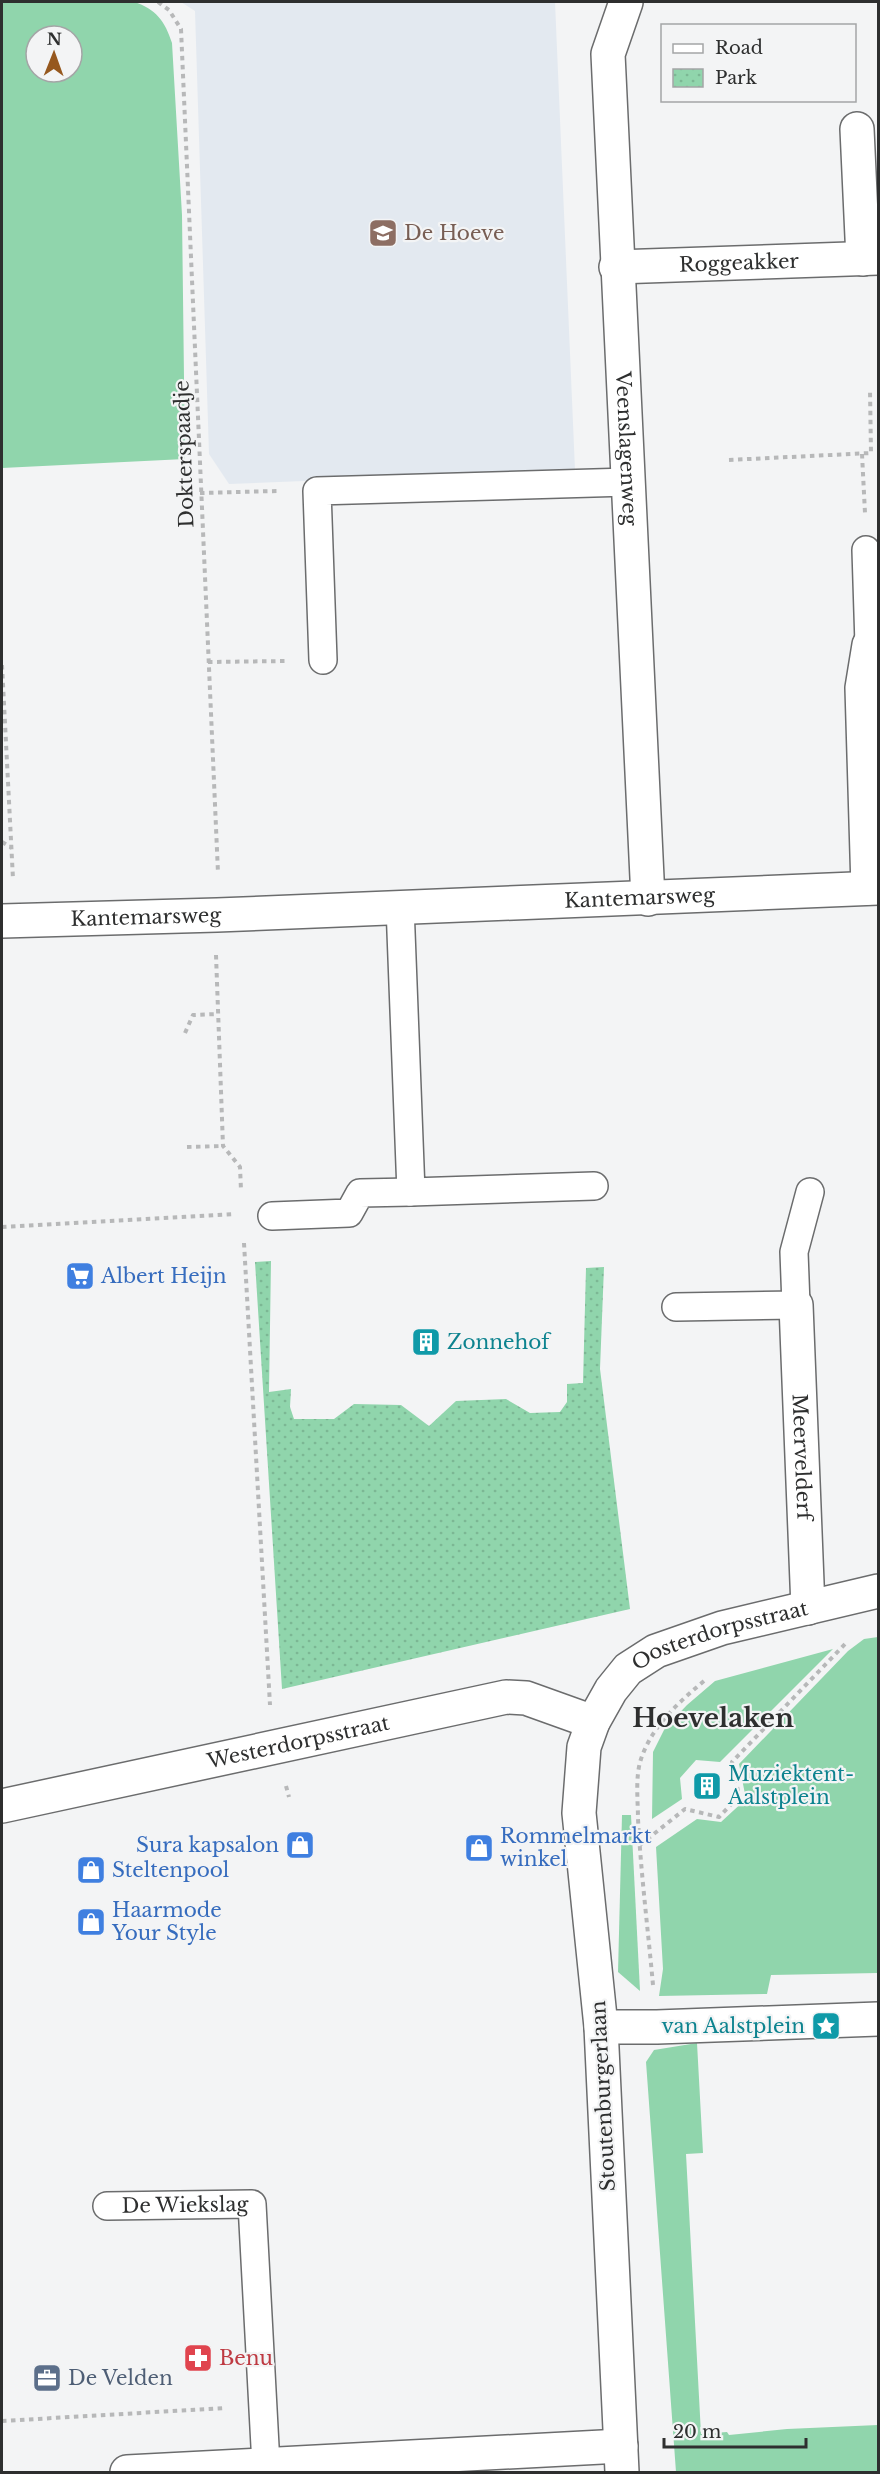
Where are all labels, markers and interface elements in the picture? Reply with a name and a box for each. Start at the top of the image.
north arrow [24,24,84,84]
legend [661,24,856,102]
text: N [47,29,62,49]
text: Road [715,37,763,59]
text: Park [715,67,757,89]
school or university icon: De Hoeve [367,217,399,249]
place label: De Hoeve [404,221,504,245]
street label: Roggeakker [679,249,800,277]
street label: Veenslagenweg [611,370,642,527]
street label: Dokterspaadje [169,380,199,528]
street label: Kantemarsweg [564,883,716,913]
street label: Kantemarsweg [70,903,223,931]
supermarket icon: Albert Heijn [64,1260,96,1292]
place label: Albert Heijn [100,1264,227,1288]
building icon: Zonnehof [410,1326,442,1358]
place label: Zonnehof [447,1330,552,1354]
street label: Meervelderf [788,1393,817,1523]
street label: Oosterdorpsstraat [627,1596,811,1675]
district label: Hoevelaken [632,1702,794,1734]
street label: Westerdorpsstraat [204,1711,392,1774]
place label: Muziektent- Aalstplein [727,1762,854,1809]
building icon: Muziektent- Aalstplein [691,1770,723,1802]
place label: Rommelmarkt winkel [500,1824,652,1871]
shop icon: Sura kapsalon [284,1829,316,1861]
shop icon: Rommelmarkt winkel [463,1832,495,1864]
place label: Sura kapsalon [136,1833,279,1857]
shop icon: Steltenpool [75,1854,107,1886]
place label: Steltenpool [112,1858,229,1882]
place label: Haarmode Your Style [111,1898,222,1945]
shop icon: Haarmode Your Style [75,1906,107,1938]
street label: Stoutenburgerlaan [586,2000,620,2192]
place icon: van Aalstplein [810,2010,842,2042]
place label: van Aalstplein [661,2014,805,2038]
street label: De Wiekslag [121,2192,250,2218]
pharmacy icon: Benu [182,2342,214,2374]
place label: Benu [219,2346,273,2370]
office icon: De Velden [31,2362,63,2394]
place label: De Velden [68,2366,173,2390]
scale bar [664,2411,806,2449]
text: 20 m [673,2421,721,2443]

